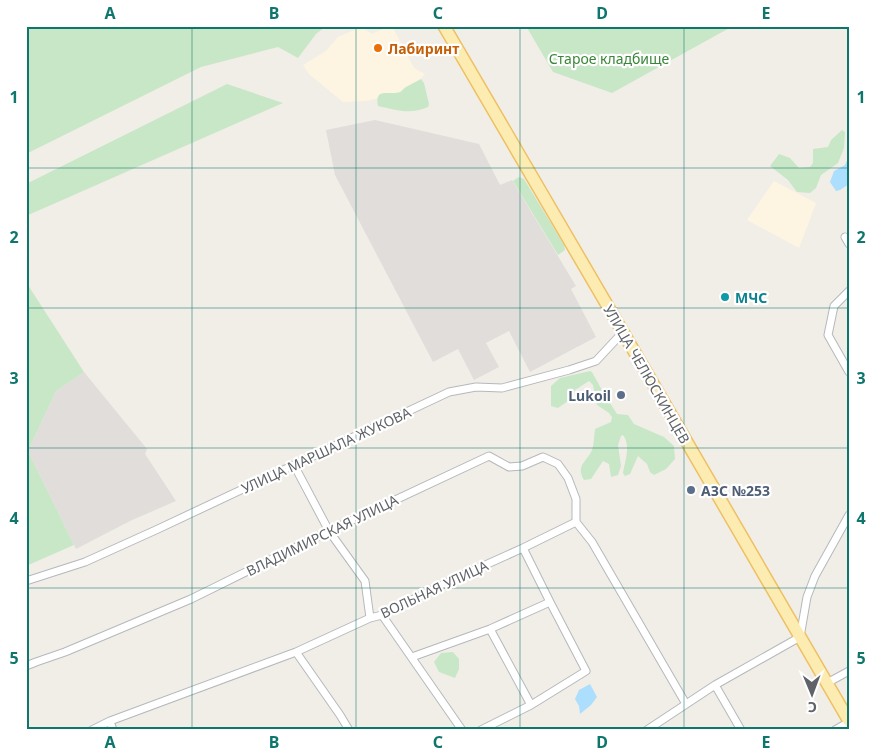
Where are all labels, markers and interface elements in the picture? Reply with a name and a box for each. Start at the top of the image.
text: A [104,2,116,24]
text: B [269,2,279,24]
text: C [433,2,443,24]
text: D [596,2,608,24]
text: E [762,2,771,24]
place label: Лабиринт [388,39,459,58]
marker: Лабиринт [372,42,384,54]
park label: Старое кладбище [549,49,670,68]
text: 1 [9,86,19,108]
text: 1 [856,86,866,108]
text: 2 [9,226,19,248]
text: 2 [856,226,866,248]
place label: МЧС [735,288,767,307]
marker: МЧС [719,291,731,303]
street label: УЛИЦА ЧЕЛЮСКИНЦЕВ [599,301,695,447]
text: 3 [9,367,19,389]
text: 3 [856,367,866,389]
place label: Lukoil [568,386,611,405]
marker: Lukoil [615,389,627,401]
street label: УЛИЦА МАРШАЛА ЖУКОВА [238,402,414,498]
place label: АЗС №253 [701,481,770,500]
marker: АЗС №253 [685,484,697,496]
street label: ВЛАДИМИРСКАЯ УЛИЦА [243,490,401,580]
text: 4 [9,507,19,529]
text: 4 [856,507,866,529]
street label: ВОЛЬНАЯ УЛИЦА [377,556,491,622]
text: 5 [9,647,19,669]
text: 5 [856,647,866,669]
north arrow [788,668,838,718]
text: С [808,698,817,717]
text: A [104,731,116,753]
text: B [269,731,279,753]
text: C [433,731,443,753]
text: D [596,731,608,753]
text: E [762,731,771,753]

